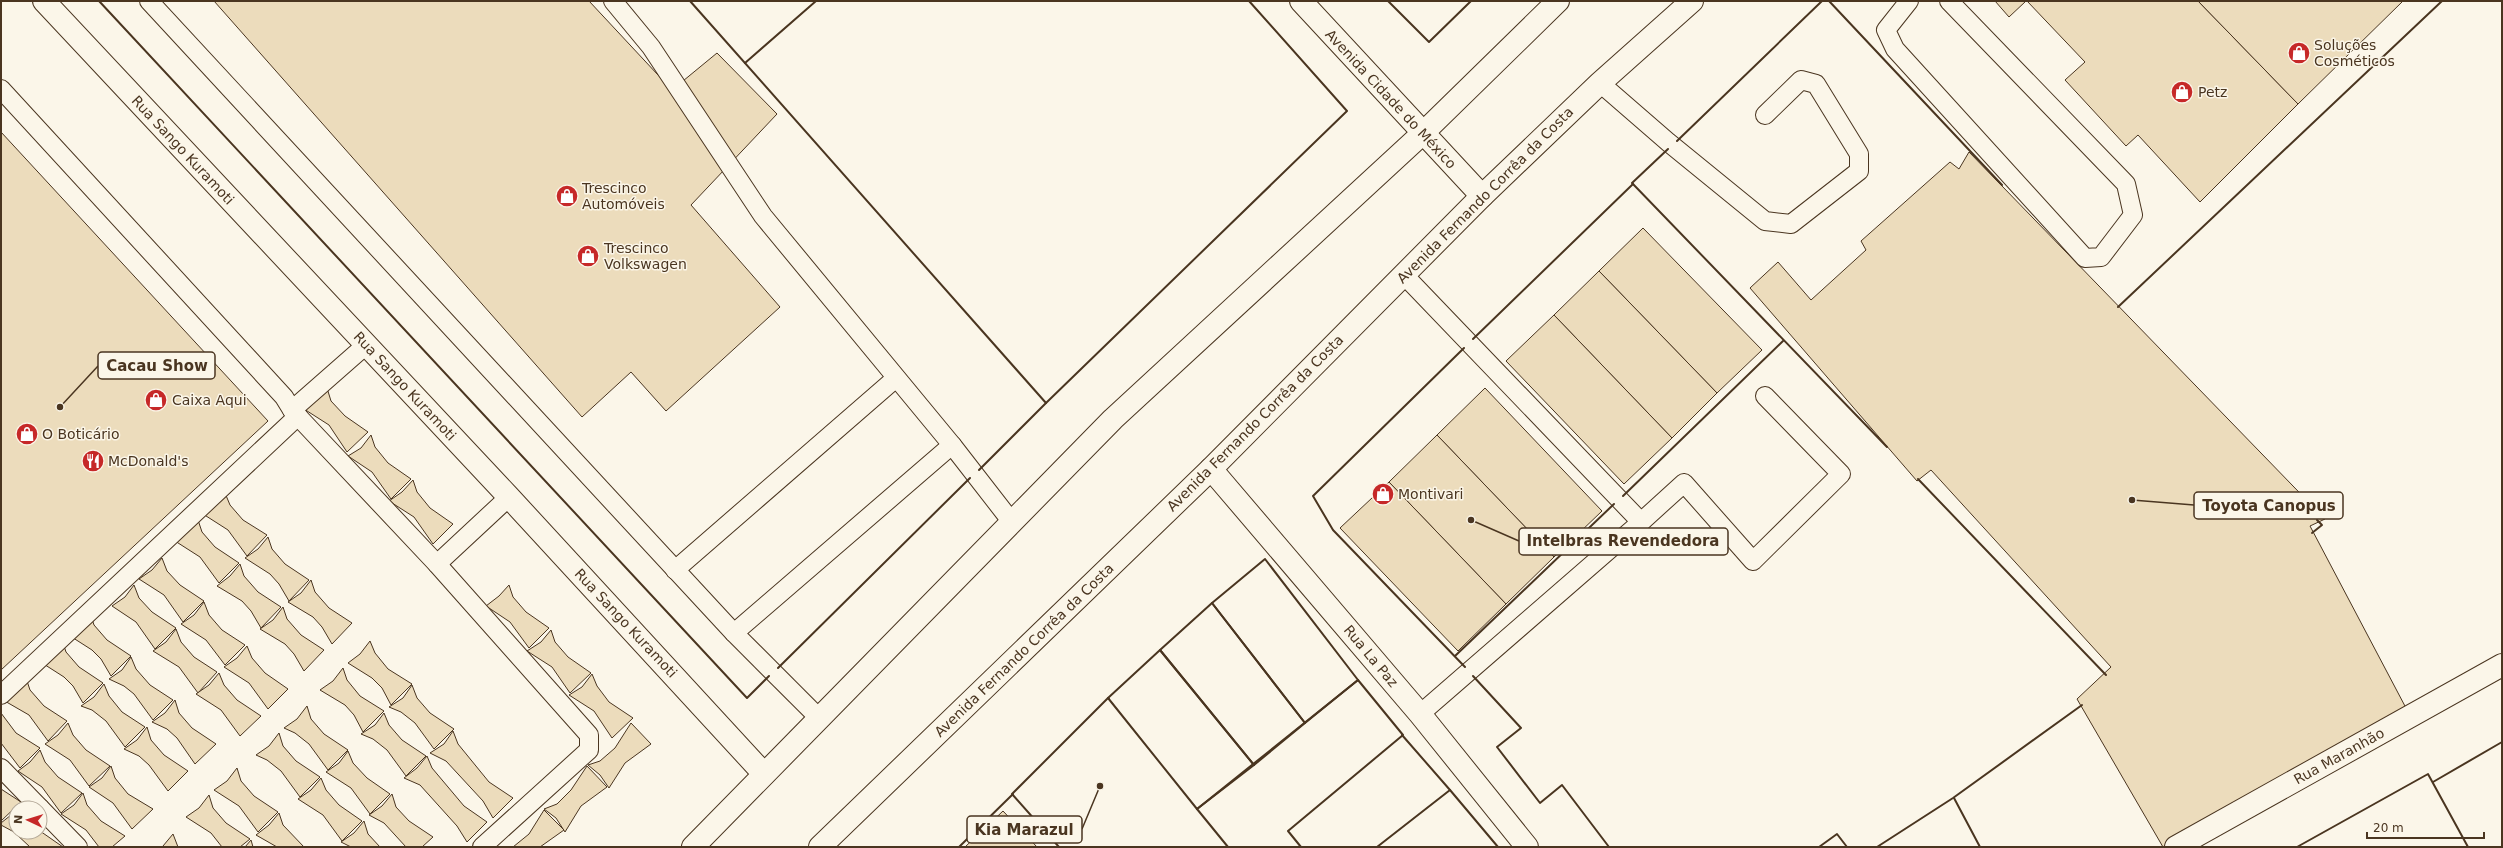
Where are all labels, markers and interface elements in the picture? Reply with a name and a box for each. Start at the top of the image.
street label: Avenida Cidade do México [1322,26,1460,172]
place label: Soluções Cosméticos [2314,37,2395,69]
shop icon: Soluções Cosméticos [2286,40,2312,66]
shop icon: Petz [2169,79,2195,105]
place label: Petz [2198,84,2227,100]
street label: Rua Sango Kuramoti [129,92,237,208]
street label: Avenida Fernando Corrêa da Costa [1394,104,1576,286]
place label: Trescinco Automóveis [581,180,665,212]
shop icon: Trescinco Automóveis [554,183,580,209]
place label: Trescinco Volkswagen [603,240,687,272]
shop icon: Trescinco Volkswagen [575,243,601,269]
street label: Rua Sango Kuramoti [351,328,459,444]
street label: Avenida Fernando Corrêa da Costa [1164,332,1346,514]
callout: Cacau Show [98,352,215,379]
text: Cacau Show [106,357,208,375]
shop icon: Caixa Aqui [143,387,169,413]
place label: Caixa Aqui [172,392,247,408]
shop icon: O Boticário [14,421,40,447]
place label: O Boticário [42,426,120,442]
restaurant icon: McDonald's [80,448,106,474]
place label: McDonald's [108,453,189,469]
shop icon: Montivari [1370,481,1396,507]
place label: Montivari [1398,486,1463,502]
callout: Toyota Canopus [2194,492,2343,519]
text: Toyota Canopus [2202,497,2336,515]
callout: Intelbras Revendedora [1519,528,1728,555]
text: Intelbras Revendedora [1527,532,1719,550]
street label: Avenida Fernando Corrêa da Costa [931,560,1117,740]
street label: Rua Sango Kuramoti [572,565,680,681]
street label: Rua La Paz [1341,622,1401,690]
street label: Rua Maranhão [2291,725,2387,787]
north arrow [8,800,48,840]
text: N [12,814,25,824]
scale bar [2367,814,2484,840]
callout: Kia Marazul [967,816,1082,843]
text: Kia Marazul [974,821,1074,839]
text: 20 m [2373,821,2404,835]

